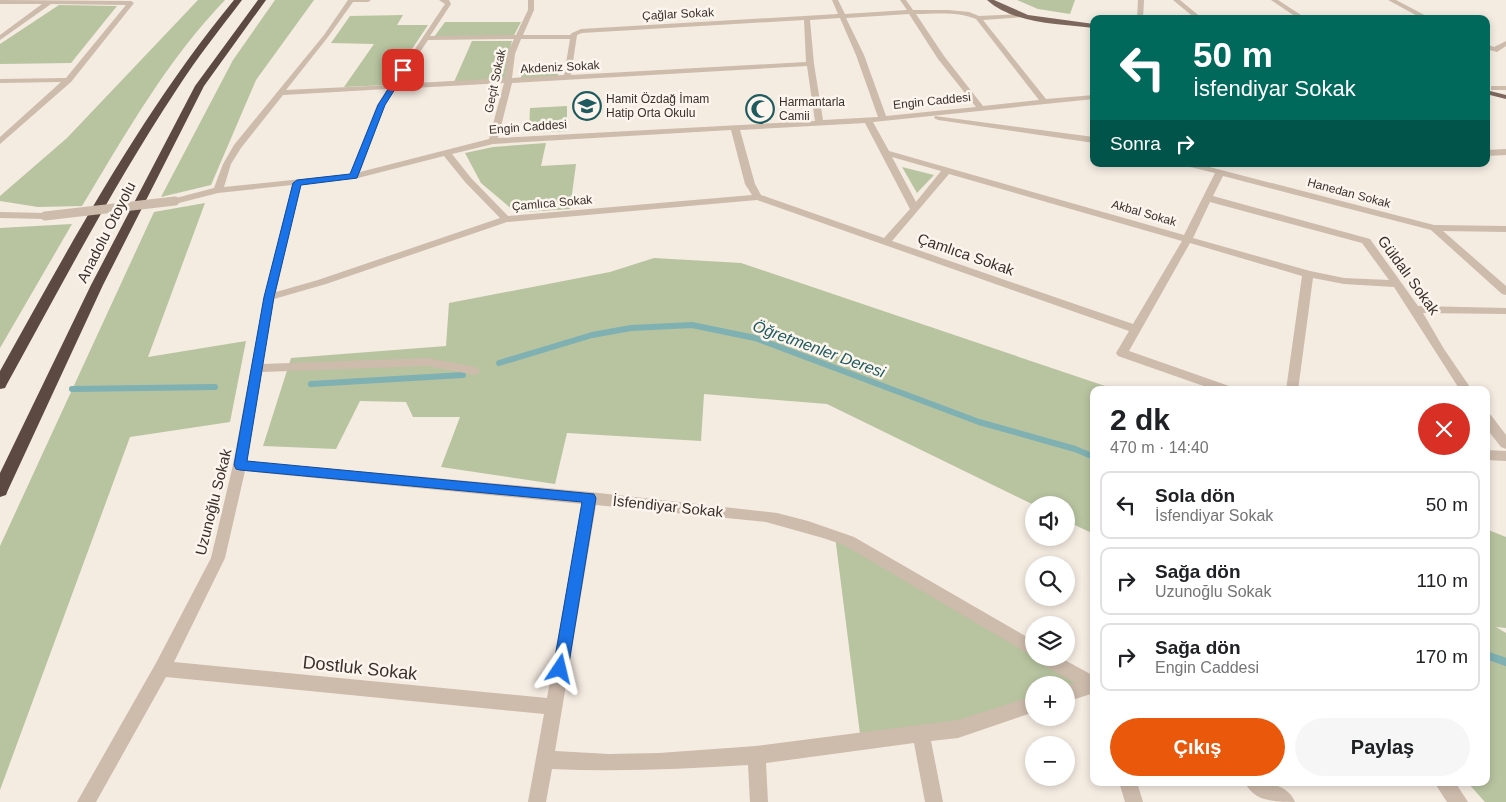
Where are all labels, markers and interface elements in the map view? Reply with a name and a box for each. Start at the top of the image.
street label: Çağlar Sokak [642,5,715,23]
icon: left [1110,35,1175,100]
text: 50 m [1193,35,1273,74]
street label: Geçit Sokak [481,47,509,114]
pin [382,49,424,91]
icon: arrive [389,56,417,84]
street label: Akdeniz Sokak [520,58,601,76]
text: İsfendiyar Sokak [1193,76,1356,101]
street label: Engin Caddesi [892,90,972,112]
school or university icon: Hamit Özdağ İmam Hatip Orta Okulu [572,91,602,121]
place label: Hamit Özdağ İmam Hatip Orta Okulu [606,92,709,120]
mosque icon: Harmantarla Camii [745,94,775,124]
place label: Harmantarla Camii [779,95,845,123]
street label: Engin Caddesi [489,117,567,137]
icon: right [1171,130,1199,158]
text: Sonra [1110,133,1161,154]
street label: Hanedan Sokak [1306,175,1393,211]
street label: Anadolu Otoyolu [73,179,139,285]
street label: Çamlıca Sokak [511,192,594,213]
street label: Akbal Sokak [1110,197,1179,229]
street label: Çamlıca Sokak [916,230,1017,279]
street label: Güldalı Sokak [1375,232,1444,318]
water label: Öğretmenler Deresi [750,317,888,381]
text: 2 dk [1110,403,1170,436]
button: close [1418,403,1470,455]
text: 470 m · 14:40 [1110,439,1209,456]
street label: Uzunoğlu Sokak [192,446,235,557]
text: Sola dön [1155,485,1235,506]
icon: left [1112,491,1140,519]
street label: İsfendiyar Sokak [612,492,725,520]
text: 50 m [1426,494,1468,515]
map controls [1025,496,1075,786]
button: sound [1025,496,1075,546]
text: İsfendiyar Sokak [1155,507,1273,524]
button: search [1025,556,1075,606]
text: Sağa dön [1155,561,1241,582]
icon: right [1112,567,1140,595]
text: 110 m [1417,570,1468,591]
text: Uzunoğlu Sokak [1155,583,1272,600]
button: layers [1025,616,1075,666]
text: Sağa dön [1155,637,1241,658]
position arrow [533,642,585,694]
icon: right [1112,643,1140,671]
text: 170 m [1415,646,1468,667]
street label: Dostluk Sokak [302,652,419,684]
text: Engin Caddesi [1155,659,1259,676]
button: + [1025,676,1075,726]
button: Çıkış [1110,718,1285,776]
button: Paylaş [1295,718,1470,776]
button: − [1025,736,1075,786]

